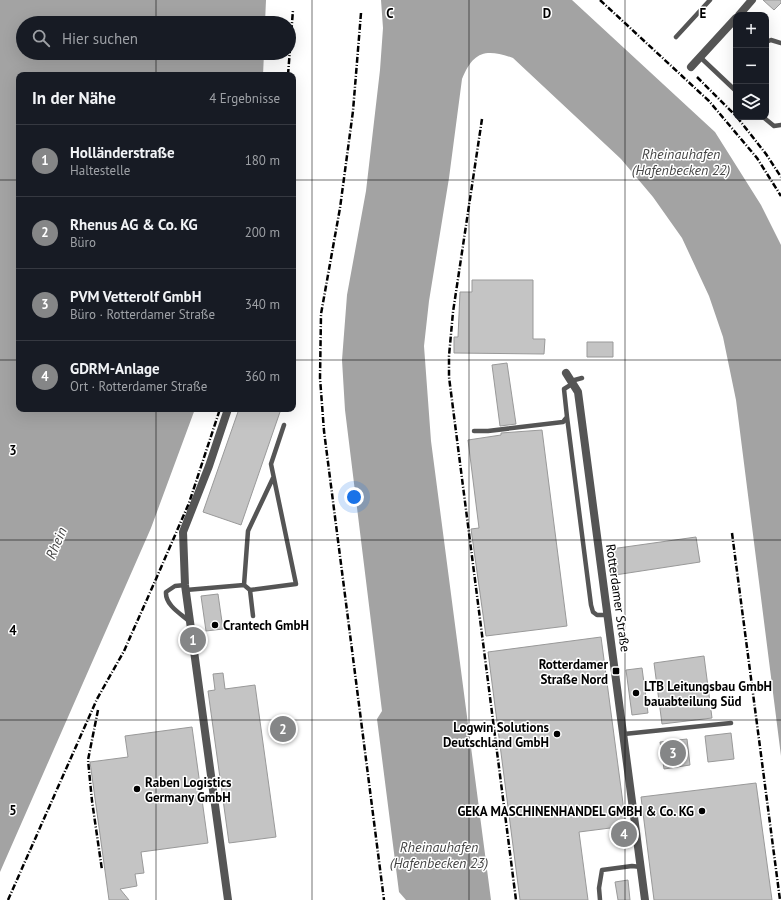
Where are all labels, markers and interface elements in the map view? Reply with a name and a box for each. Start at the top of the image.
text: C [386,5,394,22]
text: D [543,5,551,22]
text: E [700,5,707,22]
map controls [733,12,769,120]
button: + [733,12,769,48]
search box [16,16,296,60]
icon: search [30,27,52,49]
text: Hier suchen [62,29,138,48]
button: − [733,48,769,84]
button: layers [733,84,769,120]
text: In der Nähe [32,87,116,109]
text: 4 Ergebnisse [209,90,280,107]
text: Holländerstraße [70,143,175,162]
water label: Rheinauhafen (Hafenbecken 22) [632,145,731,179]
text: 1 [41,152,49,169]
text: 180 m [245,152,280,169]
text: Haltestelle [70,162,130,179]
text: Rhenus AG & Co. KG [70,215,198,234]
text: 2 [41,224,49,241]
text: 200 m [245,224,280,241]
text: Büro [70,234,96,251]
text: PVM Vetterolf GmbH [70,287,201,306]
text: 3 [41,296,49,313]
text: 340 m [245,296,280,313]
text: Büro · Rotterdamer Straße [70,306,215,323]
text: GDRM-Anlage [70,359,160,378]
text: 4 [41,368,49,385]
text: 360 m [245,368,280,385]
text: Ort · Rotterdamer Straße [70,378,207,395]
text: 3 [9,442,17,459]
your location [344,487,364,507]
water label: Rhein [41,524,71,562]
street label: Rotterdamer Straße [602,543,634,653]
place label: Crantech GmbH [223,617,309,634]
marker: Crantech GmbH [210,620,220,630]
text: 4 [9,622,17,639]
pin: 1 [180,625,206,655]
place label: Rotterdamer Straße Nord [539,656,608,688]
marker: Rotterdamer Straße Nord [611,666,621,676]
place label: LTB Leitungsbau GmbH bauabteilung Süd [644,678,772,710]
marker: LTB Leitungsbau GmbH bauabteilung Süd [631,688,641,698]
pin: 2 [270,714,296,744]
place label: Logwin Solutions Deutschland GmbH [443,719,550,751]
marker: Logwin Solutions Deutschland GmbH [552,729,562,739]
pin: 3 [660,738,686,768]
place label: Raben Logistics Germany GmbH [145,774,232,806]
marker: Raben Logistics Germany GmbH [132,784,142,794]
text: 5 [9,802,17,819]
place label: GEKA MASCHINENHANDEL GMBH & Co. KG [457,803,694,820]
marker: GEKA MASCHINENHANDEL GMBH & Co. KG [697,806,707,816]
pin: 4 [611,819,637,849]
water label: Rheinauhafen (Hafenbecken 23) [390,838,489,872]

